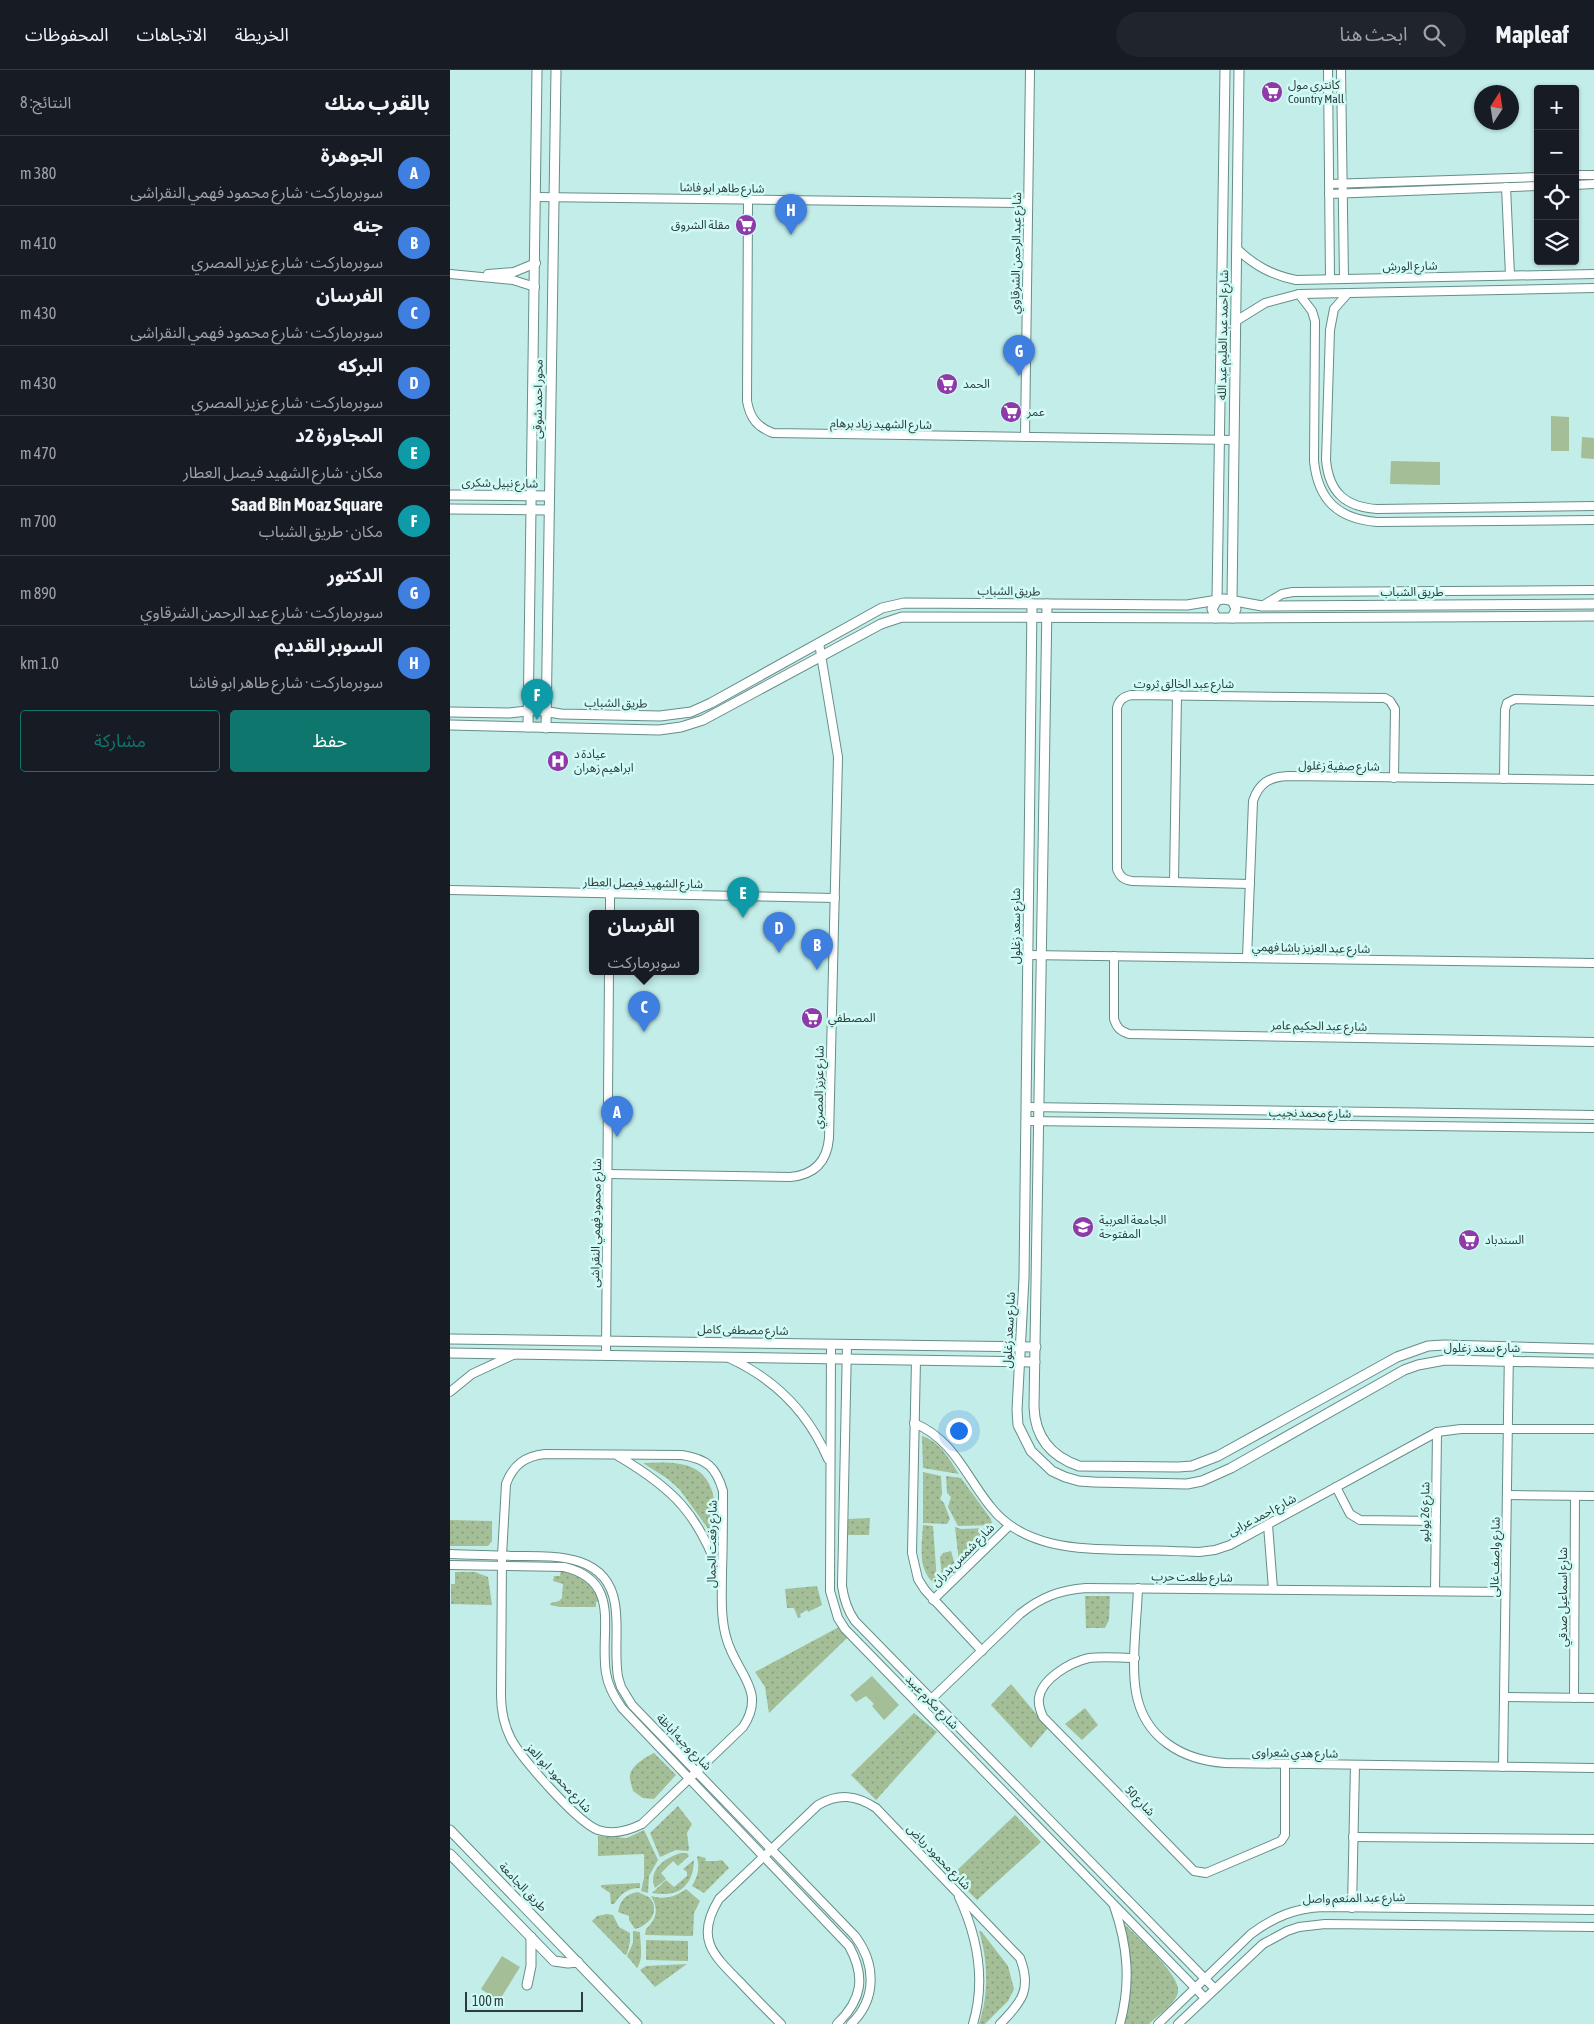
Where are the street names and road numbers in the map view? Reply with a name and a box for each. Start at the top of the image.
street label: شارع طاهر ابو فاشا [679,180,765,198]
street label: شارع عبد الرحمن الشرقاوي [1008,192,1027,314]
street label: شارع الورش [1382,259,1438,275]
street label: شارع احمد عبد العليم عبد الله [1215,270,1233,400]
street label: محور احمد شوقى [530,359,546,439]
street label: شارع الشهيد زياد برهام [830,416,932,434]
street label: شارع نبيل شكرى [462,475,538,493]
street label: طريق الشباب [977,583,1041,600]
street label: طريق الشباب [1380,585,1444,600]
street label: شارع عبد الخالق ثروت [1134,677,1234,693]
street label: طريق الشباب [584,695,648,712]
street label: شارع صفية زغلول [1298,758,1380,776]
street label: شارع الشهيد فيصل العطار [582,875,703,893]
street label: شارع سعد زغلول [1009,888,1025,964]
street label: شارع عبد العزيز باشا فهمي [1252,940,1370,959]
street label: شارع عبد الحكيم عامر [1270,1018,1367,1036]
street label: شارع عزيز المصري [811,1045,830,1129]
street label: شارع محمد نجيب [1269,1105,1351,1123]
street label: شارع محمود فهمي النقراشى [588,1158,607,1288]
street label: شارع سعد زغلول [1000,1291,1020,1369]
street label: شارع مصطفى كامل [697,1322,789,1340]
street label: شارع سعد زغلول [1444,1341,1520,1357]
street label: شارع 26 يوليو [1417,1482,1435,1542]
street label: شارع احمد عرابى [1225,1491,1299,1541]
street label: شارع رفعت الجمال [704,1500,722,1588]
street label: شارع واصف غالى [1487,1517,1505,1597]
street label: شارع شمس بدران [929,1521,999,1591]
street label: شارع اسماعيل صدقي [1556,1547,1573,1647]
street label: شارع طلعت حرب [1151,1569,1233,1587]
street label: شارع مكرم عبيد [901,1672,961,1733]
street label: شارع وجيه أباظة [652,1711,715,1774]
street label: شارع محمود ابو العز [521,1740,595,1817]
street label: شارع هدي شعراوى [1252,1745,1338,1764]
street label: شارع 50 [1121,1783,1158,1820]
street label: شارع محمود رياض [903,1821,974,1894]
street label: طريق الجامعة [495,1859,550,1915]
street label: شارع عبد المنعم واصل [1303,1890,1406,1908]

